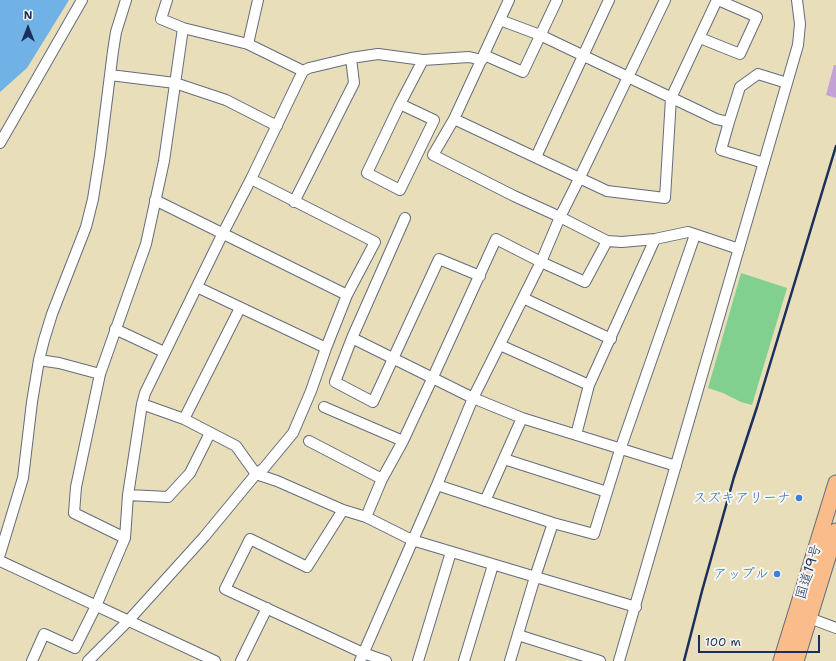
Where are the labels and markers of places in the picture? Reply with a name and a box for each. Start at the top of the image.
place label: スズキアリーナ [693,490,791,506]
marker: スズキアリーナ [794,493,804,503]
place label: アップル [713,566,769,582]
marker: アップル [772,569,782,579]

